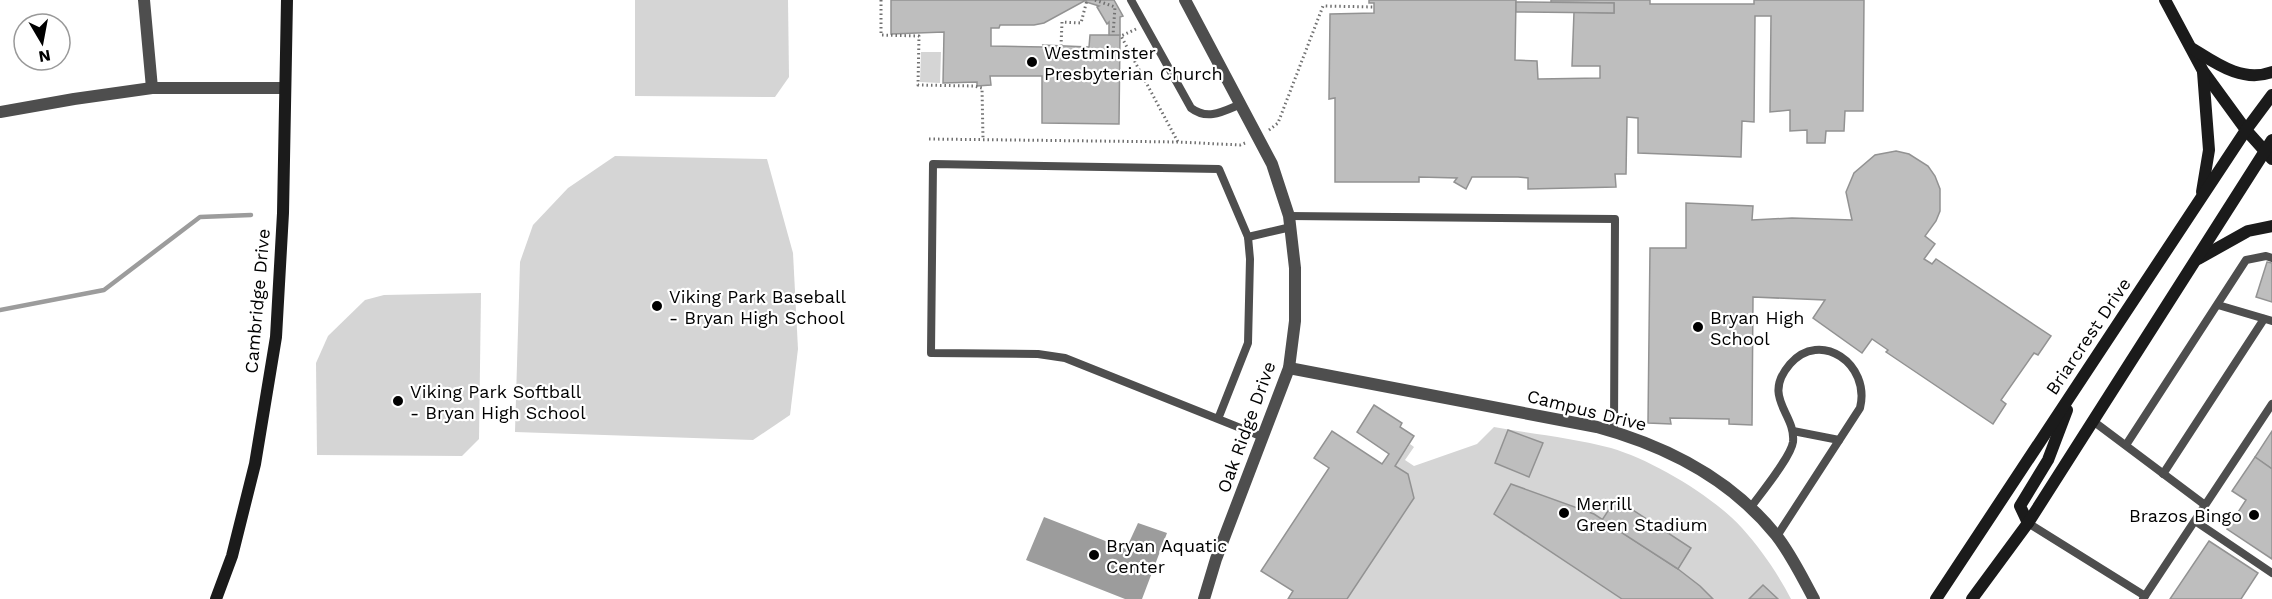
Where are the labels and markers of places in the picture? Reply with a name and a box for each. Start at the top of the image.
place label: Westminster Presbyterian Church [1044,42,1223,84]
marker: Westminster Presbyterian Church [1025,55,1039,69]
place label: Viking Park Baseball - Bryan High School [669,286,847,328]
marker: Viking Park Baseball - Bryan High School [650,299,664,313]
place label: Bryan High School [1710,307,1804,349]
marker: Bryan High School [1691,320,1705,334]
place label: Viking Park Softball - Bryan High School [410,381,586,423]
marker: Viking Park Softball - Bryan High School [391,394,405,408]
place label: Merrill Green Stadium [1576,493,1708,535]
place label: Brazos Bingo [2129,505,2242,526]
marker: Merrill Green Stadium [1557,506,1571,520]
marker: Brazos Bingo [2247,508,2261,522]
place label: Bryan Aquatic Center [1106,535,1227,577]
marker: Bryan Aquatic Center [1087,548,1101,562]

